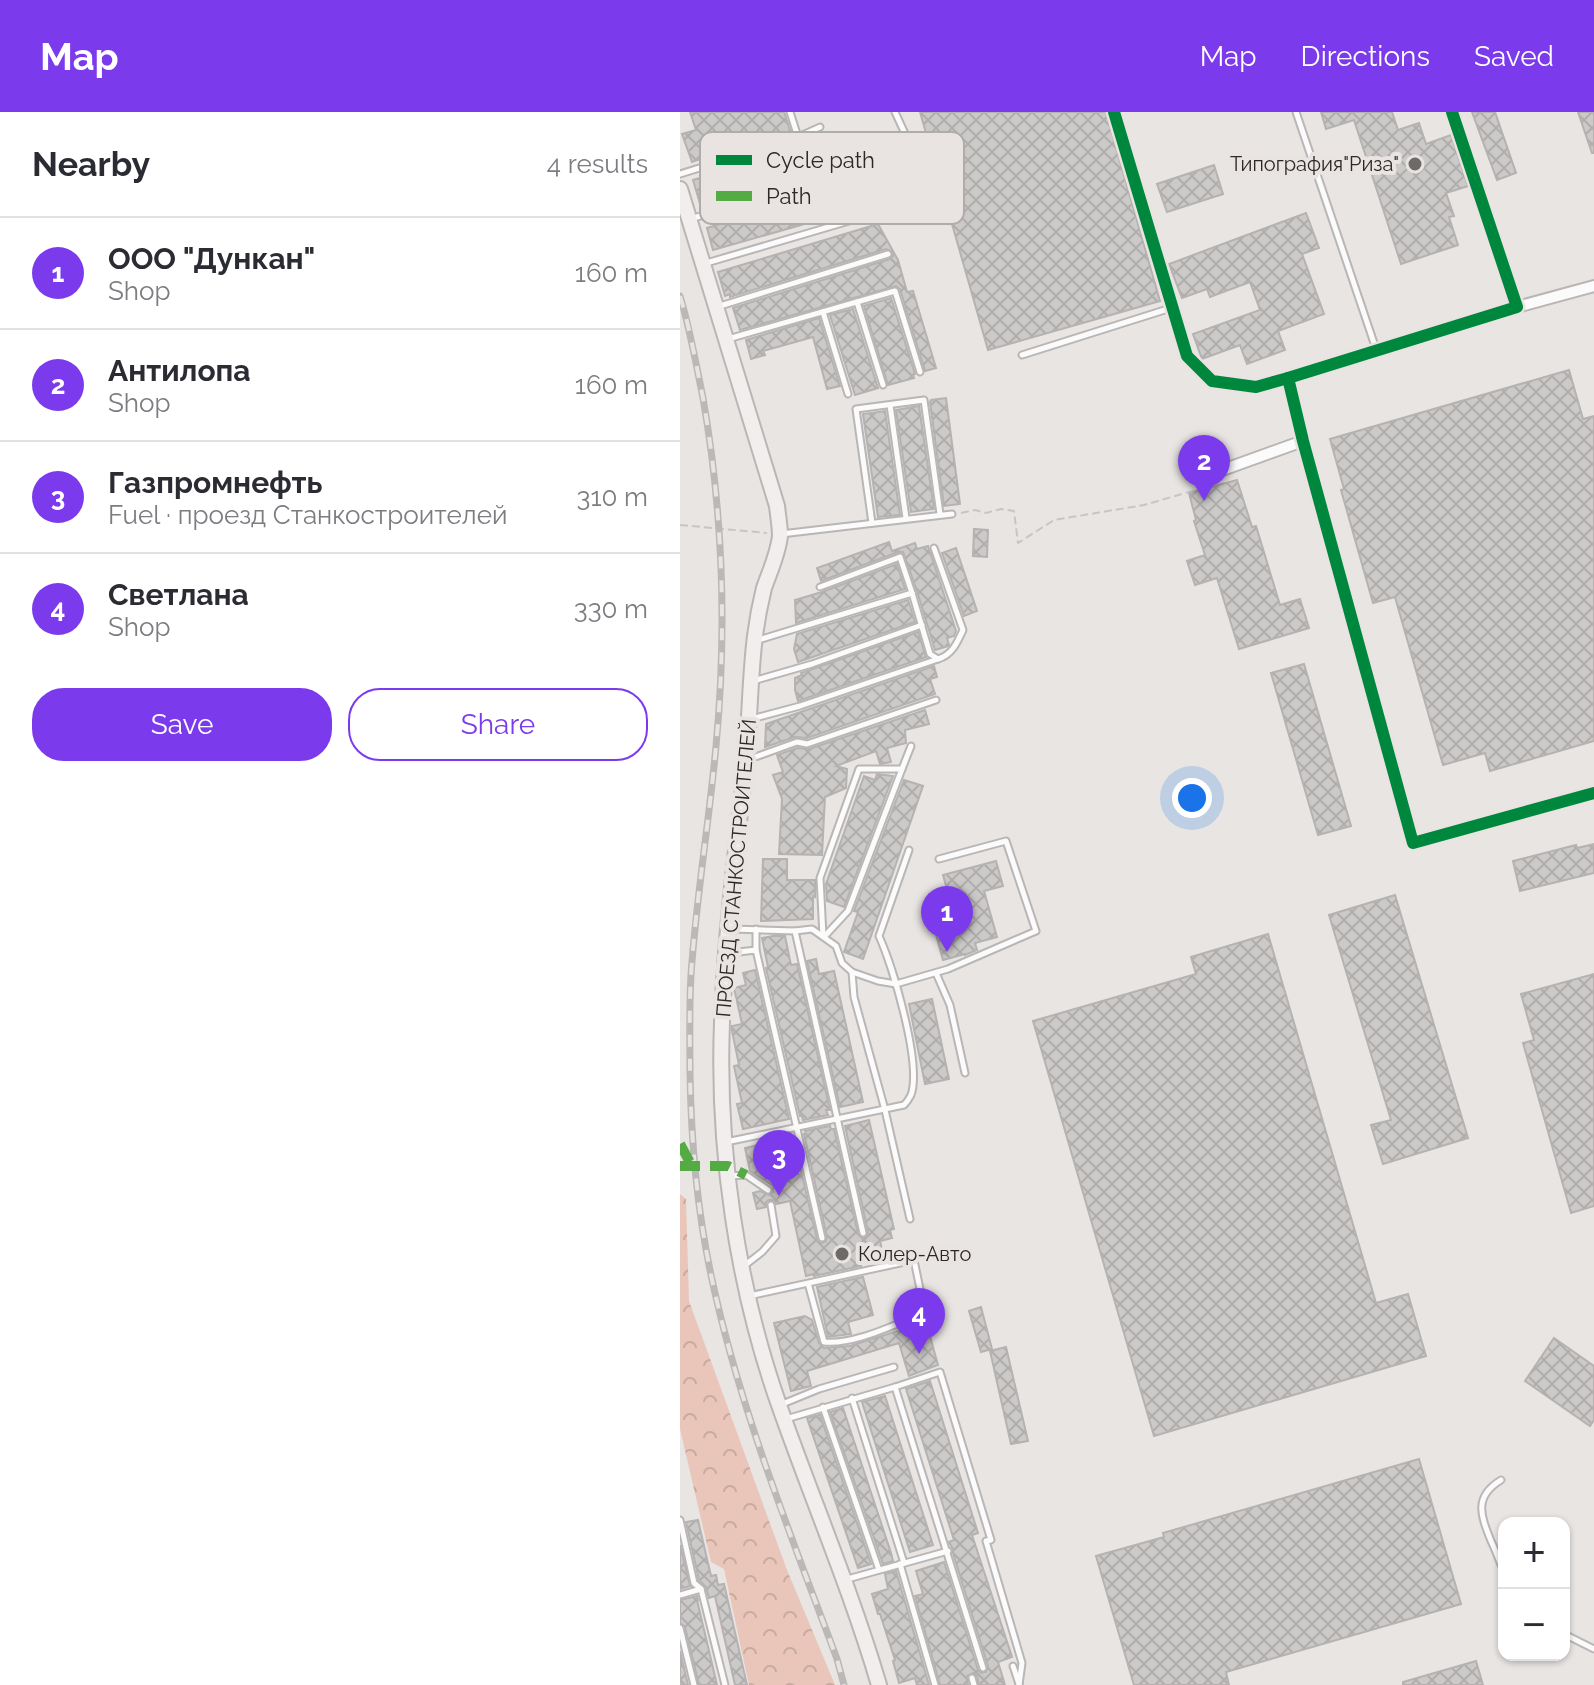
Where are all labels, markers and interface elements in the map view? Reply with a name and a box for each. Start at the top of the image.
text: Map [40,34,119,79]
text: Map [1200,40,1257,73]
text: Directions [1301,40,1430,73]
text: Saved [1474,40,1554,73]
legend [700,132,964,224]
text: Nearby [32,144,150,184]
text: Cycle path [766,147,875,173]
text: 4 results [547,149,648,179]
place label: Типография"Риза" [1230,152,1399,176]
marker: Типография"Риза" [1406,155,1424,173]
text: Path [766,183,812,209]
text: ООО "Дункан" [108,241,315,276]
text: 1 [52,258,64,288]
text: 160 m [575,258,648,288]
text: Shop [108,276,170,306]
text: Aнтилопа [108,353,251,388]
text: 2 [51,370,65,400]
text: 160 m [575,370,648,400]
text: Shop [108,388,170,418]
pin: 2 [1178,435,1230,501]
text: Газпромнефть [108,465,322,500]
text: 3 [51,482,65,512]
text: 310 m [577,482,648,512]
text: Fuel · проезд Станкостроителей [108,500,507,530]
text: Светлана [108,577,249,612]
text: 4 [51,594,65,624]
text: 330 m [574,594,648,624]
text: Shop [108,612,170,642]
button: Save [32,688,332,761]
button: Share [348,688,648,761]
street label: ПРОЕЗД СТАНКОСТРОИТЕЛЕЙ [711,718,761,1018]
your location [1172,778,1212,818]
pin: 1 [921,886,973,952]
pin: 3 [753,1130,805,1196]
place label: Колер-Авто [858,1242,972,1266]
marker: Колер-Авто [833,1245,851,1263]
pin: 4 [893,1288,945,1354]
map controls [1498,1517,1570,1661]
button: + [1498,1517,1570,1589]
button: − [1498,1589,1570,1661]

